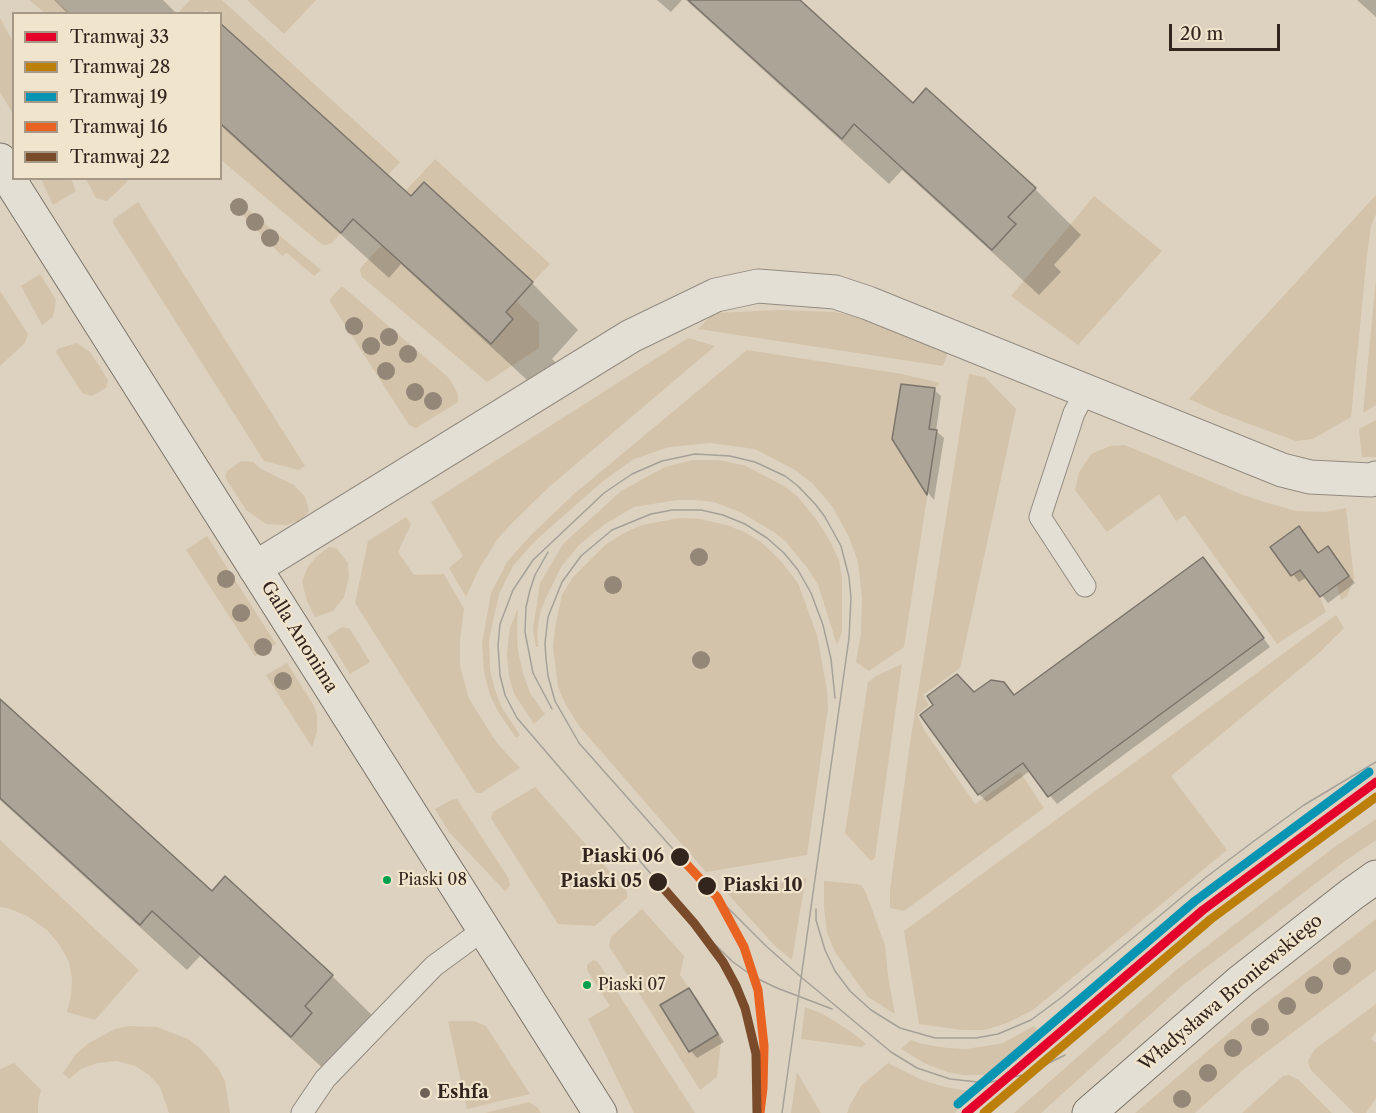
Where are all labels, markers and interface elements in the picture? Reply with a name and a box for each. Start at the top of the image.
legend [12,12,222,180]
scale bar [1172,12,1283,50]
text: 20 m [1180,23,1223,45]
text: Tramwaj 33 [70,26,169,48]
text: Tramwaj 28 [70,56,170,78]
text: Tramwaj 19 [70,86,168,108]
text: Tramwaj 16 [70,116,168,138]
text: Tramwaj 22 [70,146,170,168]
street label: Galla Anonima [256,577,342,697]
place label: Piaski 06 [581,846,664,868]
marker: Piaski 06 [669,846,691,868]
place label: Piaski 08 [398,870,467,890]
place label: Piaski 05 [560,871,642,893]
marker: Piaski 05 [647,871,669,893]
marker: Piaski 08 [381,874,393,886]
marker: Piaski 10 [696,875,718,897]
place label: Piaski 10 [723,875,803,897]
street label: Władysława Broniewskiego [1135,910,1327,1076]
place label: Piaski 07 [598,975,665,995]
marker: Piaski 07 [581,979,593,991]
place label: Eshfa [437,1082,489,1104]
marker: Eshfa [418,1086,432,1100]

